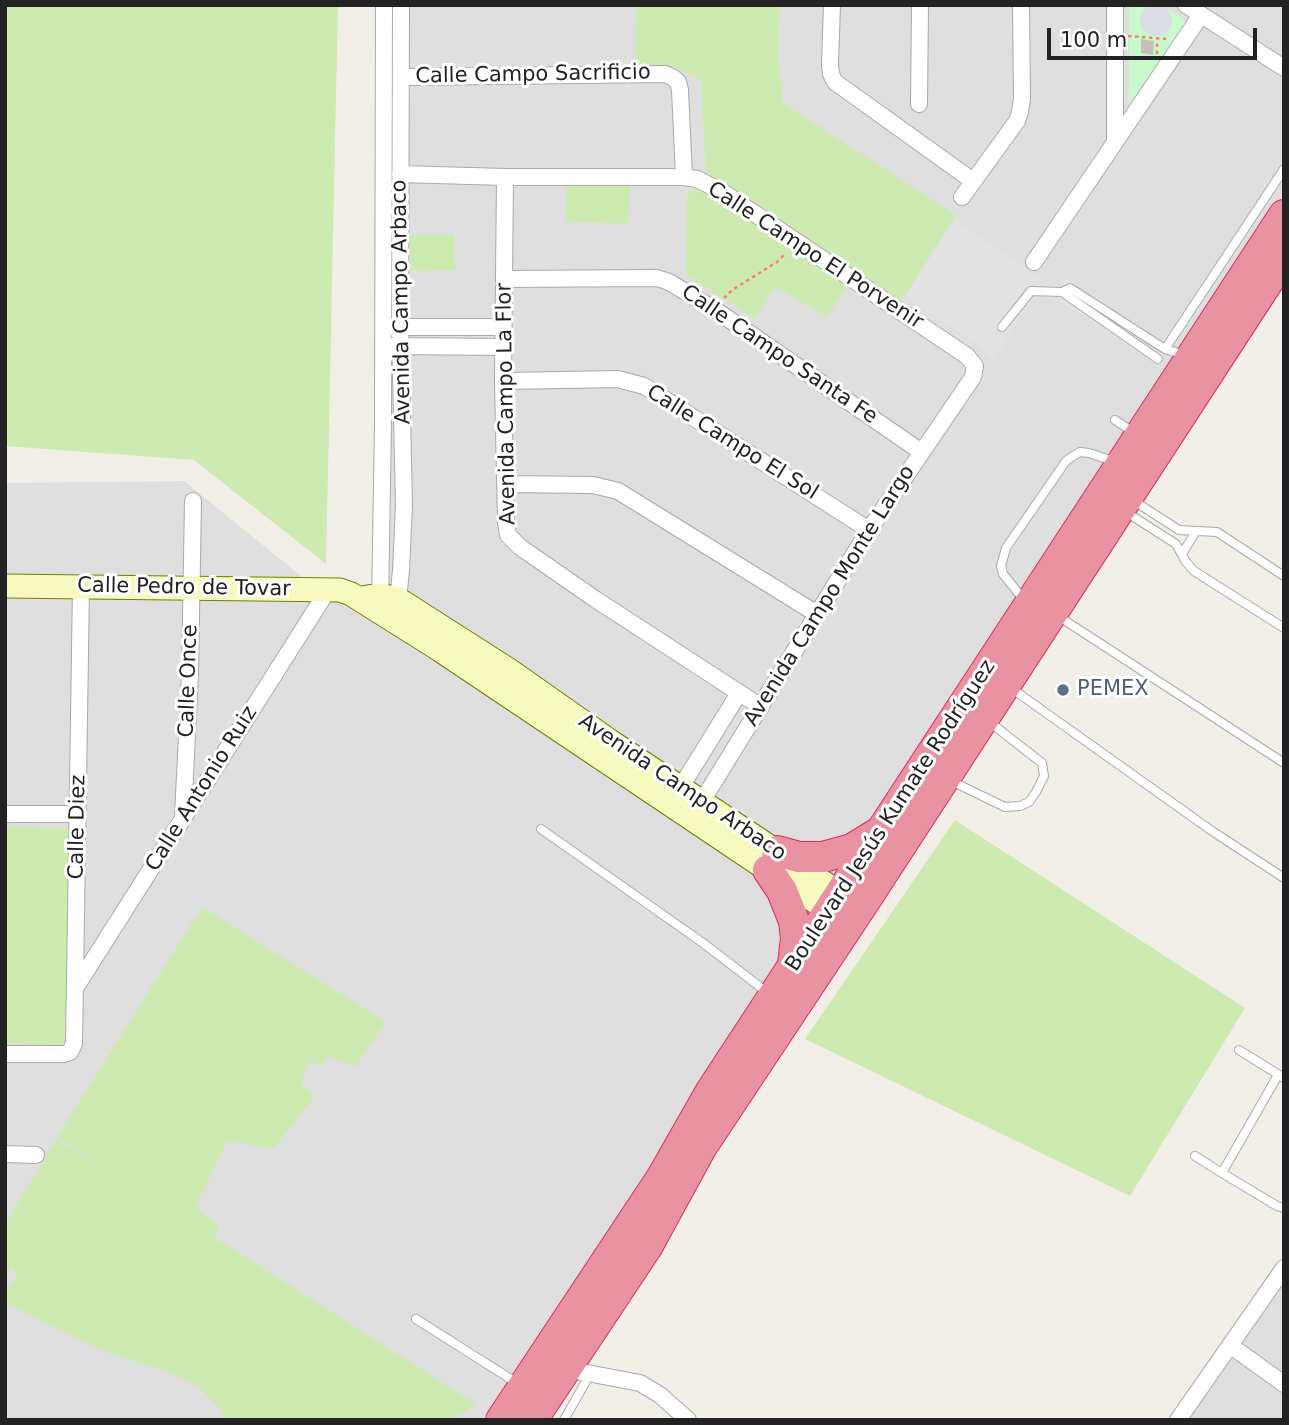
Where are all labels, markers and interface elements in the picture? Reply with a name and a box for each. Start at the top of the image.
scale bar [1051,14,1261,58]
text: 100 m [1060,28,1127,52]
street label: Calle Campo Sacrificio [415,60,651,90]
street label: Calle Campo El Porvenir [702,177,928,335]
street label: Avenida Campo Arbaco [387,179,417,425]
street label: Calle Campo Santa Fe [676,280,882,430]
street label: Avenida Campo La Flor [492,283,522,525]
street label: Calle Campo El Sol [642,380,822,506]
street label: Avenida Campo Monte Largo [739,461,921,731]
street label: Calle Pedro de Tovar [77,574,291,602]
street label: Calle Once [174,624,204,738]
street label: Boulevard Jesús Kumate Rodríguez [781,656,1001,976]
place label: PEMEX [1077,677,1149,703]
marker: PEMEX [1055,682,1071,698]
street label: Calle Antonio Ruiz [141,702,263,876]
street label: Avenida Campo Arbaco [573,709,791,867]
street label: Calle Diez [64,774,92,880]

